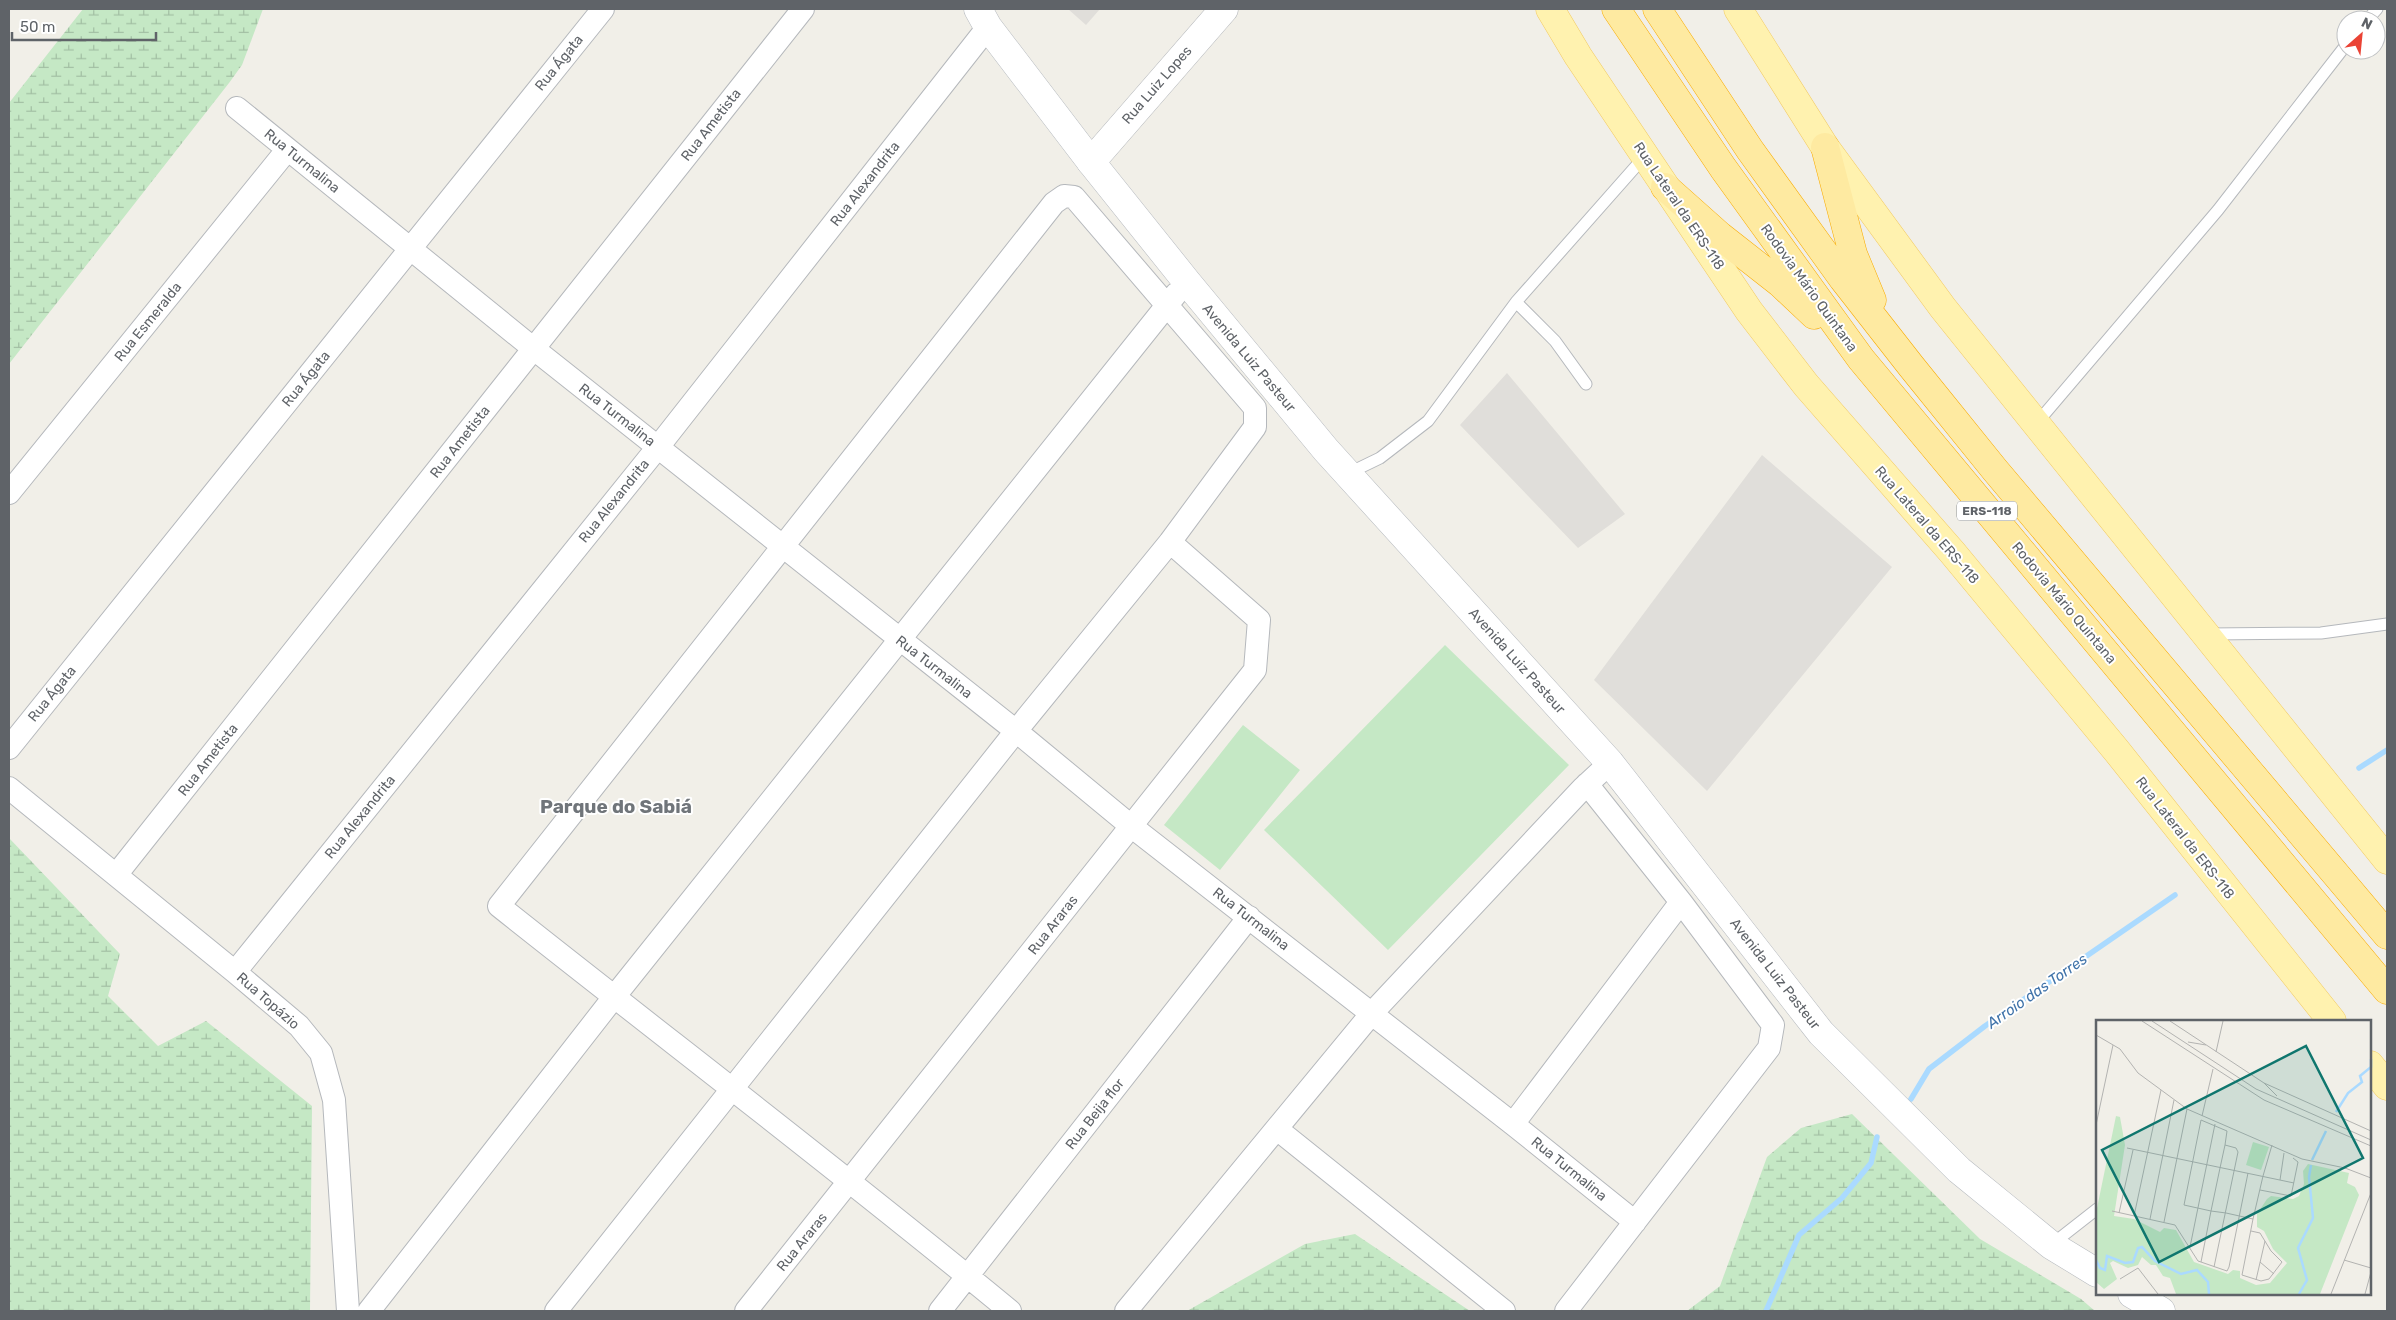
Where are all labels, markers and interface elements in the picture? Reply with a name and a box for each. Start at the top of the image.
scale bar [12,10,156,42]
north arrow [2336,10,2386,60]
text: N [2358,14,2375,34]
text: 50 m [20,18,55,36]
street label: Rua Ágata [531,31,587,94]
street label: Rua Luiz Lopes [1118,42,1196,128]
street label: Rua Ametista [677,85,745,165]
street label: Rua Turmalina [261,125,343,197]
street label: Rua Alexandrita [827,138,903,230]
street label: Rua Lateral da ERS-118 [1630,139,1728,273]
street label: Rodovia Mário Quintana [1757,221,1861,355]
street label: Rua Esmeralda [111,279,185,365]
street label: Avenida Luiz Pasteur [1199,300,1300,416]
street label: Rua Ágata [278,347,334,410]
street label: Rua Turmalina [575,380,659,450]
street label: Rua Ametista [426,402,494,482]
street label: Rua Alexandrita [575,456,653,546]
street label: Rua Lateral da ERS-118 [1871,463,1983,587]
road number: ERS-118 [1957,502,2017,520]
street label: Rodovia Mário Quintana [2008,539,2120,667]
street label: Avenida Luiz Pasteur [1465,605,1569,718]
street label: Rua Turmalina [892,632,976,702]
street label: Rua Ágata [24,662,80,725]
street label: Rua Ametista [174,720,242,800]
street label: Rua Alexandrita [321,772,399,862]
street label: Rua Lateral da ERS-118 [2132,774,2238,903]
district label: Parque do Sabiá [540,795,692,818]
street label: Rua Turmalina [1209,884,1293,954]
street label: Rua Araras [1025,892,1081,958]
street label: Avenida Luiz Pasteur [1726,915,1824,1034]
water label: Arroio das Torres [1983,950,2091,1033]
street label: Rua Topázio [233,969,303,1033]
inset map [2096,1020,2371,1295]
street label: Rua Beija flor [1062,1075,1128,1153]
street label: Rua Turmalina [1528,1133,1610,1205]
street label: Rua Araras [773,1209,831,1275]

